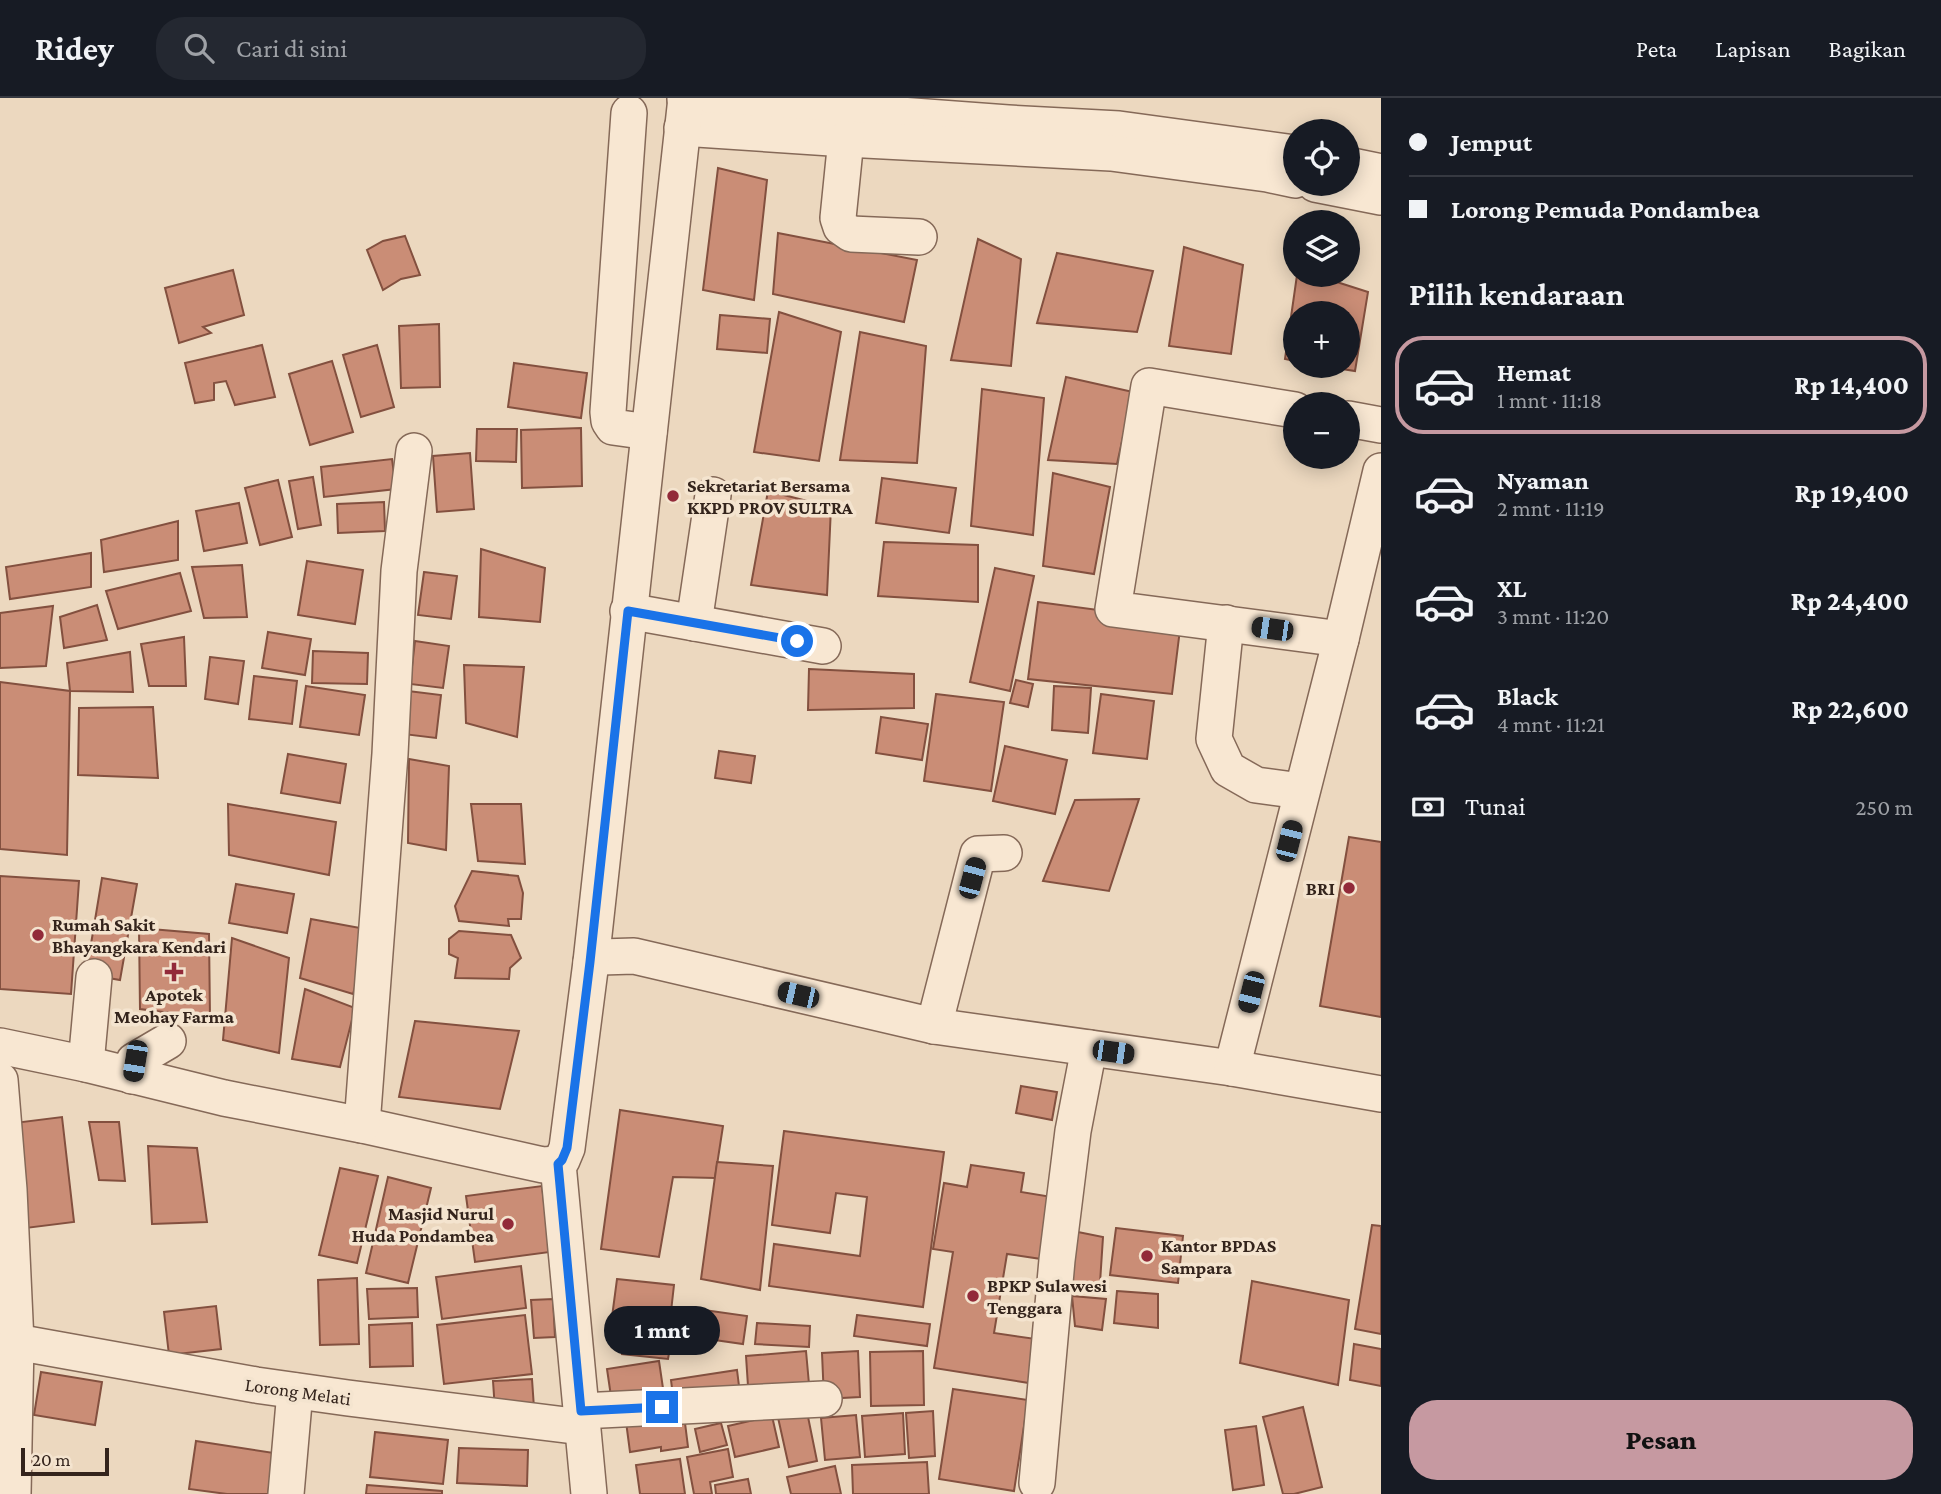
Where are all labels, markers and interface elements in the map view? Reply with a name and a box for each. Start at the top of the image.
search box [156,17,646,80]
icon: search [180,29,218,67]
text: Ridey [35,30,114,67]
text: Cari di sini [236,34,347,63]
text: Peta [1636,35,1677,62]
text: Lapisan [1715,35,1791,62]
text: Bagikan [1829,35,1906,62]
map controls [1283,119,1360,469]
button: locate [1283,119,1360,196]
text: Jemput [1451,128,1532,157]
text: Lorong Pemuda Pondambea [1451,195,1760,224]
button: layers [1283,210,1360,287]
text: Pilih kendaraan [1409,276,1624,312]
button: + [1283,301,1360,378]
icon: car [1413,354,1476,417]
text: Hemat [1497,358,1571,387]
text: Rp 14,400 [1794,371,1909,400]
text: 1 mnt · 11:18 [1497,387,1602,413]
button: − [1283,392,1360,469]
icon: car [1413,462,1476,525]
text: Nyaman [1497,466,1589,495]
place label: Sekretariat Bersama KKPD PROV SULTRA [687,475,854,518]
text: Rp 19,400 [1795,479,1909,508]
marker: Sekretariat Bersama KKPD PROV SULTRA [665,488,681,504]
text: 2 mnt · 11:19 [1497,495,1605,521]
icon: car [1413,570,1476,633]
text: XL [1497,574,1526,603]
text: Rp 24,400 [1791,587,1909,616]
text: 3 mnt · 11:20 [1497,603,1609,629]
car [1250,616,1295,642]
route start [781,625,813,657]
icon: car [1413,678,1476,741]
text: Black [1497,682,1558,711]
text: Rp 22,600 [1792,695,1909,724]
text: 4 mnt · 11:21 [1497,711,1605,737]
icon: cash [1409,788,1447,826]
text: Tunai [1465,792,1526,821]
text: 250 m [1855,794,1913,820]
car [1274,818,1305,864]
car [957,855,988,901]
place label: BRI [1306,878,1335,899]
marker: BRI [1341,880,1357,896]
place label: Rumah Sakit Bhayangkara Kendari [52,914,227,957]
marker: Rumah Sakit Bhayangkara Kendari [30,927,46,943]
marker: Apotek Meohay Farma [166,964,182,980]
car [1236,969,1267,1015]
car [776,980,821,1010]
place label: Apotek Meohay Farma [114,984,235,1027]
car [122,1039,149,1083]
car [1091,1039,1136,1065]
place label: Masjid Nurul Huda Pondambea [352,1203,495,1246]
marker: Masjid Nurul Huda Pondambea [500,1216,516,1232]
place label: Kantor BPDAS Sampara [1161,1235,1276,1278]
marker: Kantor BPDAS Sampara [1139,1248,1155,1264]
place label: BPKP Sulawesi Tenggara [987,1275,1107,1318]
marker: BPKP Sulawesi Tenggara [965,1288,981,1304]
callout: 1 mnt [604,1306,720,1354]
text: 1 mnt [634,1317,690,1343]
street label: Lorong Melati [244,1374,352,1409]
route end [646,1391,678,1423]
button: Pesan [1409,1400,1913,1480]
scale bar [21,1445,108,1477]
text: 20 m [32,1449,71,1470]

